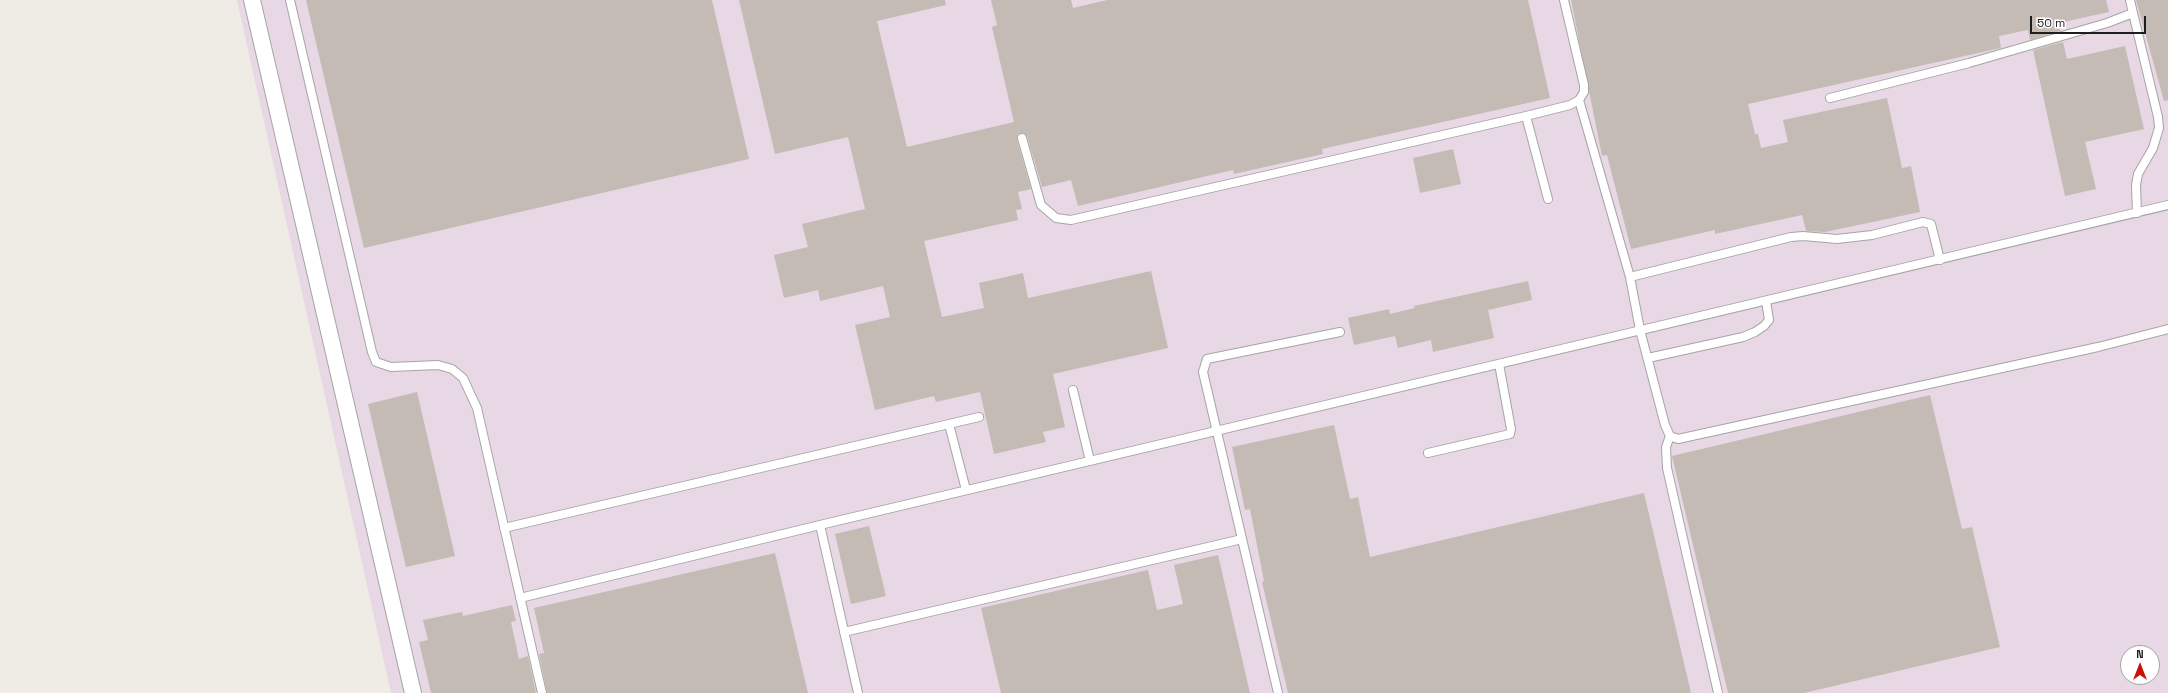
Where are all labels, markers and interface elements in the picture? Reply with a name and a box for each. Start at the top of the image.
scale bar [2032,8,2148,34]
text: 50 m [2037,15,2065,31]
north arrow [2120,645,2160,685]
text: N [2136,647,2144,661]

